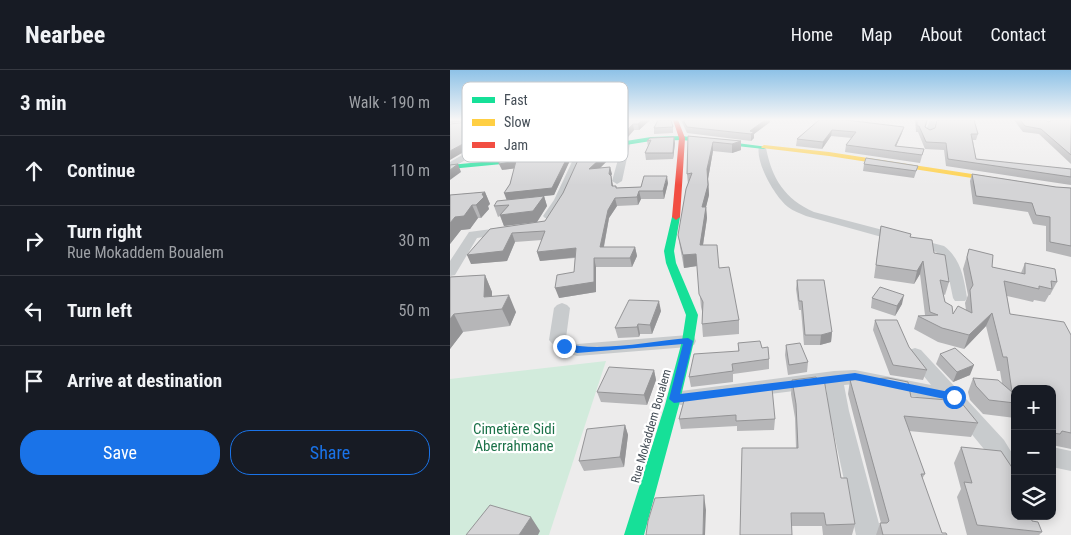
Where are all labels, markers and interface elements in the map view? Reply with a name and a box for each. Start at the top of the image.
text: Nearbee [25,21,105,49]
text: Home [791,24,833,45]
text: Map [861,24,892,45]
text: About [920,24,962,45]
text: Contact [990,24,1046,45]
legend [462,82,628,162]
text: 3 min [20,91,67,115]
text: Fast [504,92,528,108]
text: Walk · 190 m [349,93,430,112]
text: Slow [504,114,531,130]
text: Jam [504,137,528,153]
icon: ahead [20,157,48,185]
text: Continue [67,159,135,182]
text: 110 m [391,161,430,180]
text: Turn right [67,220,142,243]
icon: right [20,227,48,255]
text: 30 m [398,231,430,250]
text: Rue Mokaddem Boualem [67,243,224,262]
icon: left [20,297,48,325]
text: Turn left [67,299,132,322]
text: 50 m [398,301,430,320]
route end [553,335,576,358]
icon: arrive [20,367,48,395]
street label: Rue Mokaddem Boualem [628,368,674,484]
text: Arrive at destination [67,369,222,392]
map controls [1011,385,1056,520]
button: + [1011,385,1056,430]
route start [943,386,966,409]
park label: Cimetière Sidi Aberrahmane [473,420,555,455]
button: Save [20,430,220,475]
button: Share [230,430,430,475]
button: − [1011,430,1056,475]
button: layers [1011,475,1056,520]

